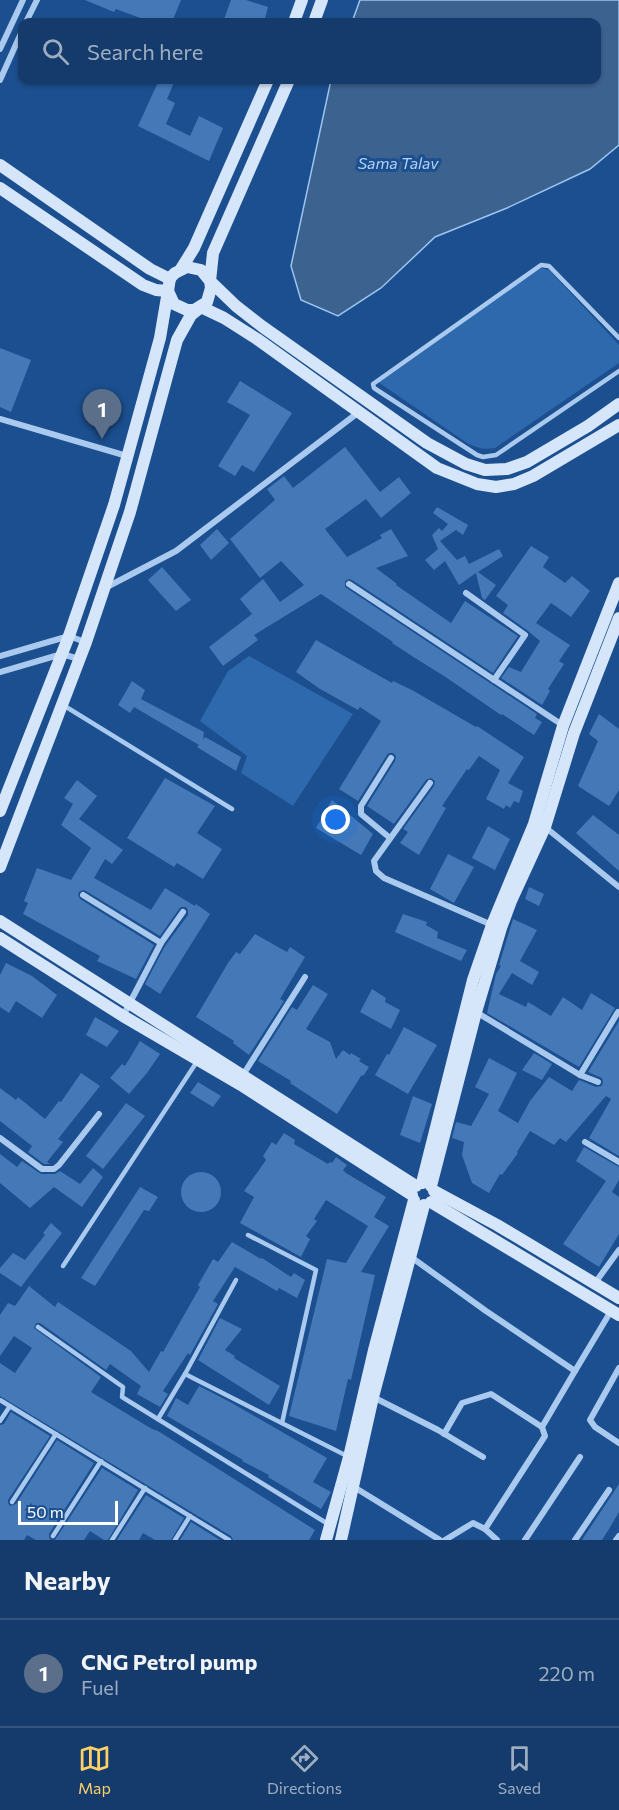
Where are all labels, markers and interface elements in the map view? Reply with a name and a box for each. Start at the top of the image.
search box [18,18,601,84]
icon: search [39,35,72,68]
text: Search here [87,38,203,65]
water label: Sama Talav [358,153,439,172]
pin: 1 [82,390,122,439]
your location [321,805,350,834]
scale bar [18,1498,118,1526]
text: 50 m [27,1502,64,1521]
text: Nearby [24,1564,111,1595]
text: CNG Petrol pump [81,1648,257,1675]
text: 1 [39,1661,48,1685]
text: 220 m [539,1661,595,1685]
text: Fuel [81,1675,119,1699]
tab: Map [78,1742,111,1797]
tab: Directions [267,1742,342,1797]
tab: Saved [498,1742,541,1797]

